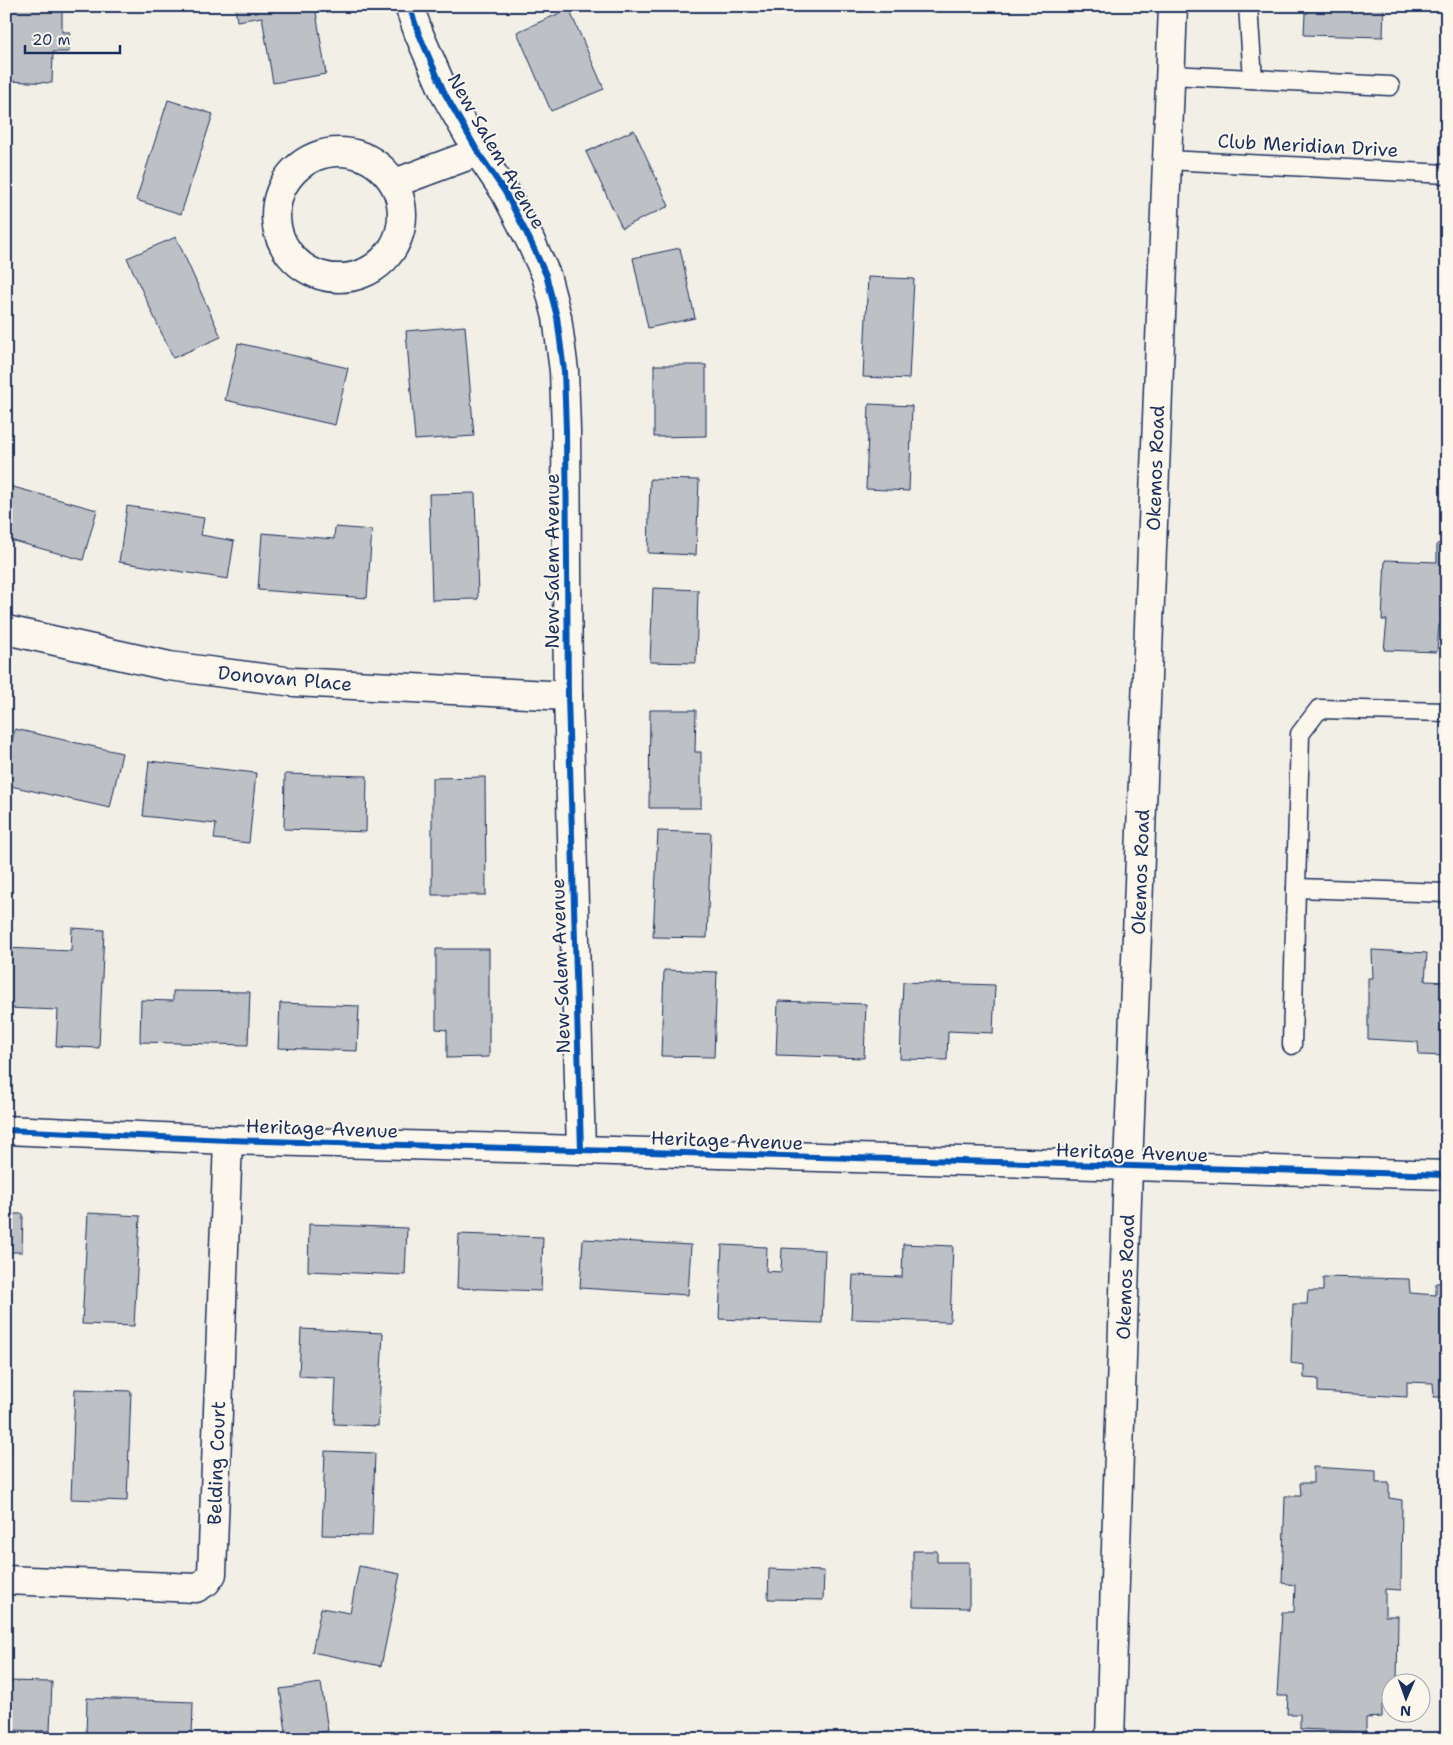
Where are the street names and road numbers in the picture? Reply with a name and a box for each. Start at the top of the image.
street label: New Salem Avenue [442,69,551,234]
street label: Club Meridian Drive [1217,128,1399,163]
street label: Okemos Road [1141,405,1170,531]
street label: New Salem Avenue [540,473,565,649]
street label: Donovan Place [217,660,353,697]
street label: Okemos Road [1126,809,1155,935]
street label: New Salem Avenue [545,878,576,1054]
street label: Heritage Avenue [245,1113,399,1144]
street label: Heritage Avenue [650,1125,804,1156]
street label: Heritage Avenue [1055,1137,1209,1168]
street label: Okemos Road [1111,1214,1140,1340]
street label: Belding Court [202,1401,231,1525]

